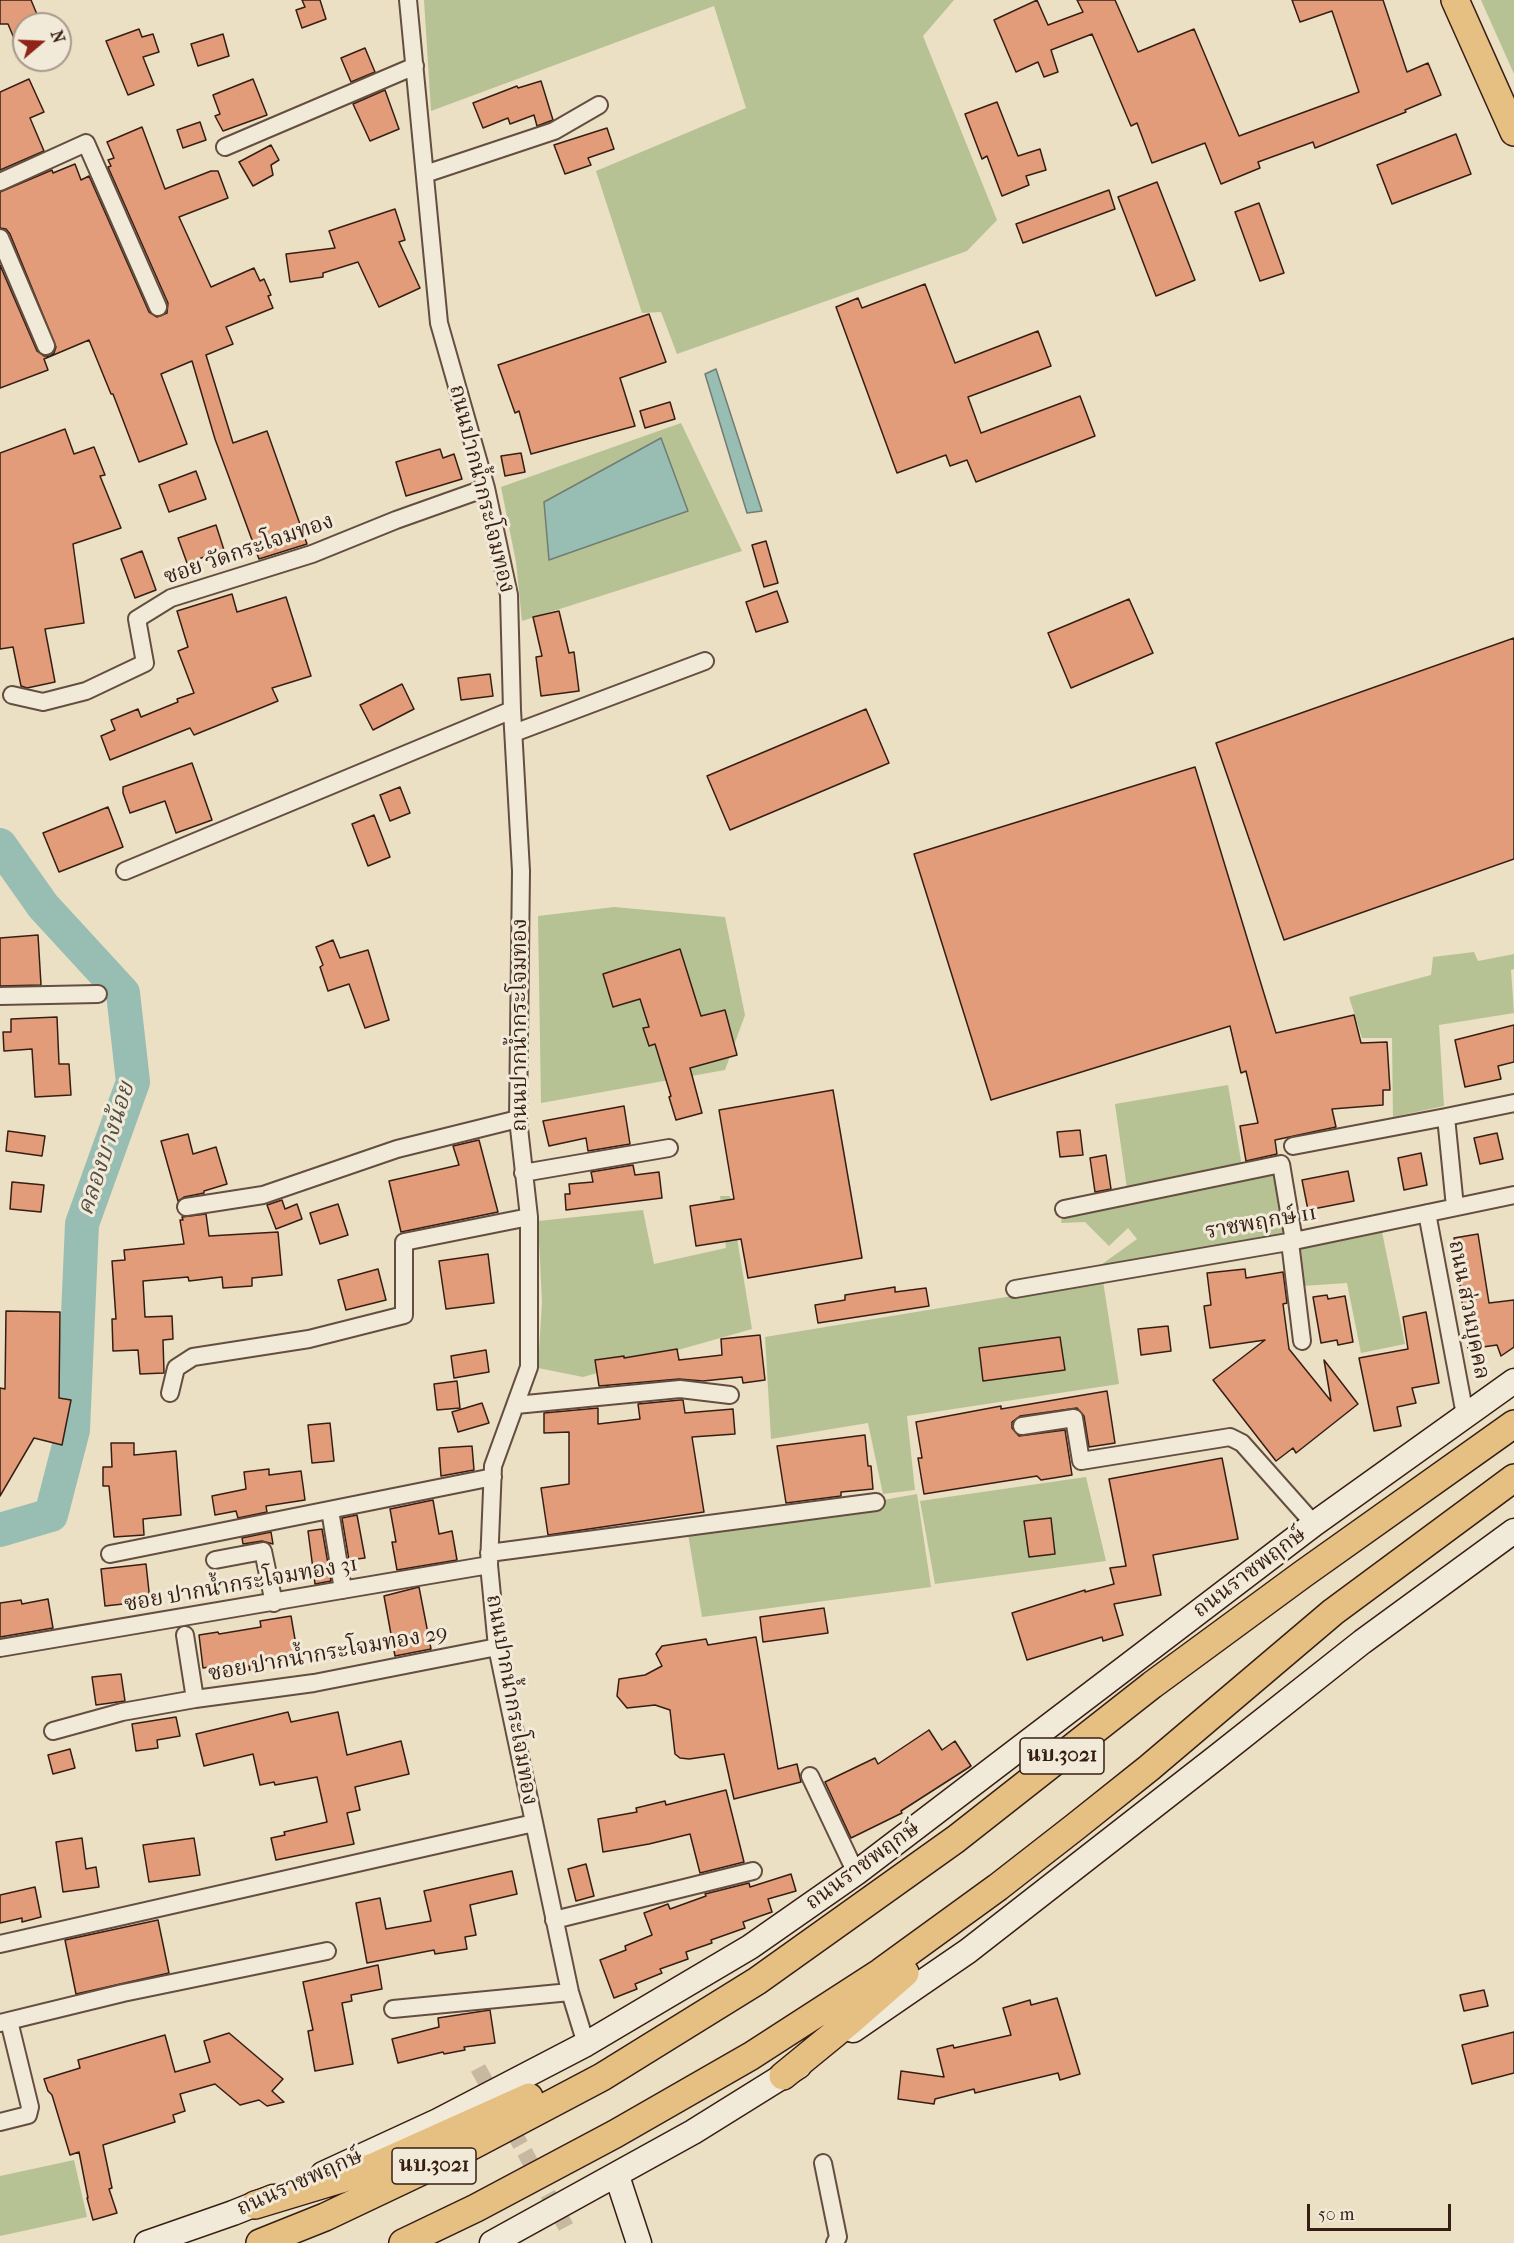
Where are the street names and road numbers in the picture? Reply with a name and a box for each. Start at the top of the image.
street label: ถนนปากน้ำกระโจมทอง [442,382,520,596]
street label: ซอย วัดกระโจมทอง [161,509,337,591]
street label: ถนนปากน้ำกระโจมทอง [508,918,534,1132]
street label: ราชพฤกษ์ 11 [1203,1200,1319,1246]
street label: ถนน ส่วนบุคคล [1442,1238,1494,1382]
street label: ถนนราชพฤกษ์ [1188,1522,1312,1624]
street label: ซอย ปากน้ำกระโจมทอง 31 [122,1551,360,1619]
street label: ถนนปากน้ำกระโจมทอง [479,1593,543,1807]
street label: ซอย ปากน้ำกระโจมทอง 29 [206,1620,450,1688]
road number: นบ.3021 [1020,1738,1104,1774]
street label: ถนนราชพฤกษ์ [801,1816,925,1916]
street label: ถนนราชพฤกษ์ [233,2144,367,2222]
road number: นบ.3021 [392,2148,476,2184]

